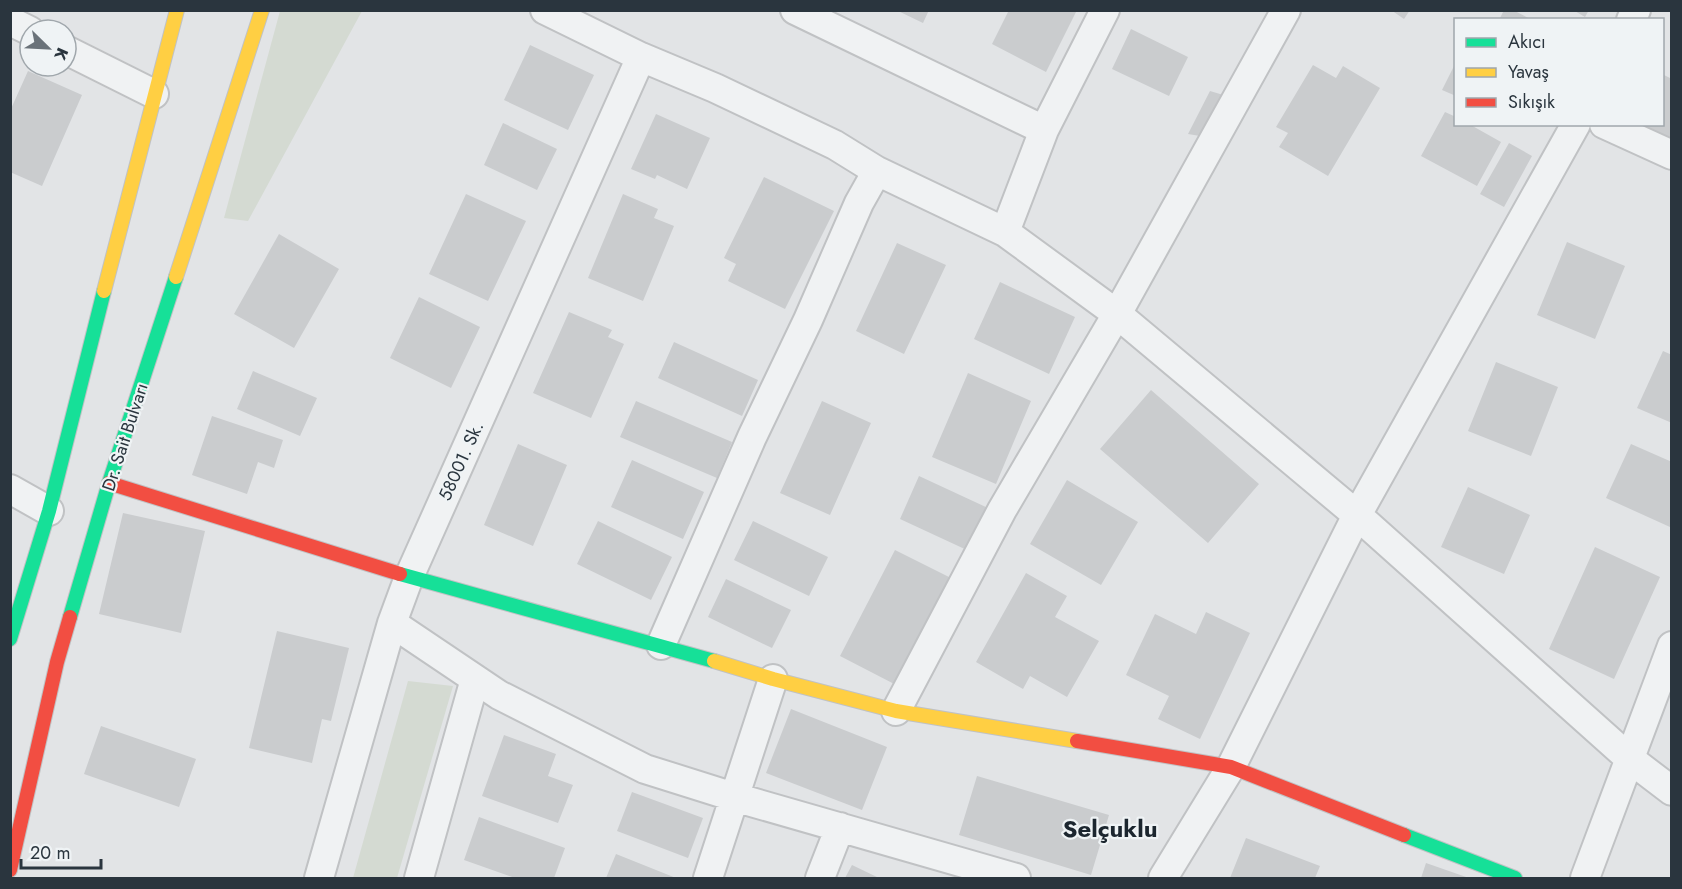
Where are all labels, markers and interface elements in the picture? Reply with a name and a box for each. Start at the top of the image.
north arrow [18,18,78,78]
legend [1454,18,1664,126]
text: Akıcı [1508,29,1546,55]
text: K [48,44,74,64]
text: Yavaş [1508,59,1549,85]
text: Sıkışık [1508,89,1555,115]
street label: Dr. Sait Bulvarı [95,380,155,494]
street label: 58001. Sk. [432,417,490,505]
district label: Selçuklu [1062,811,1158,846]
scale bar [21,832,100,870]
text: 20 m [30,840,70,866]

